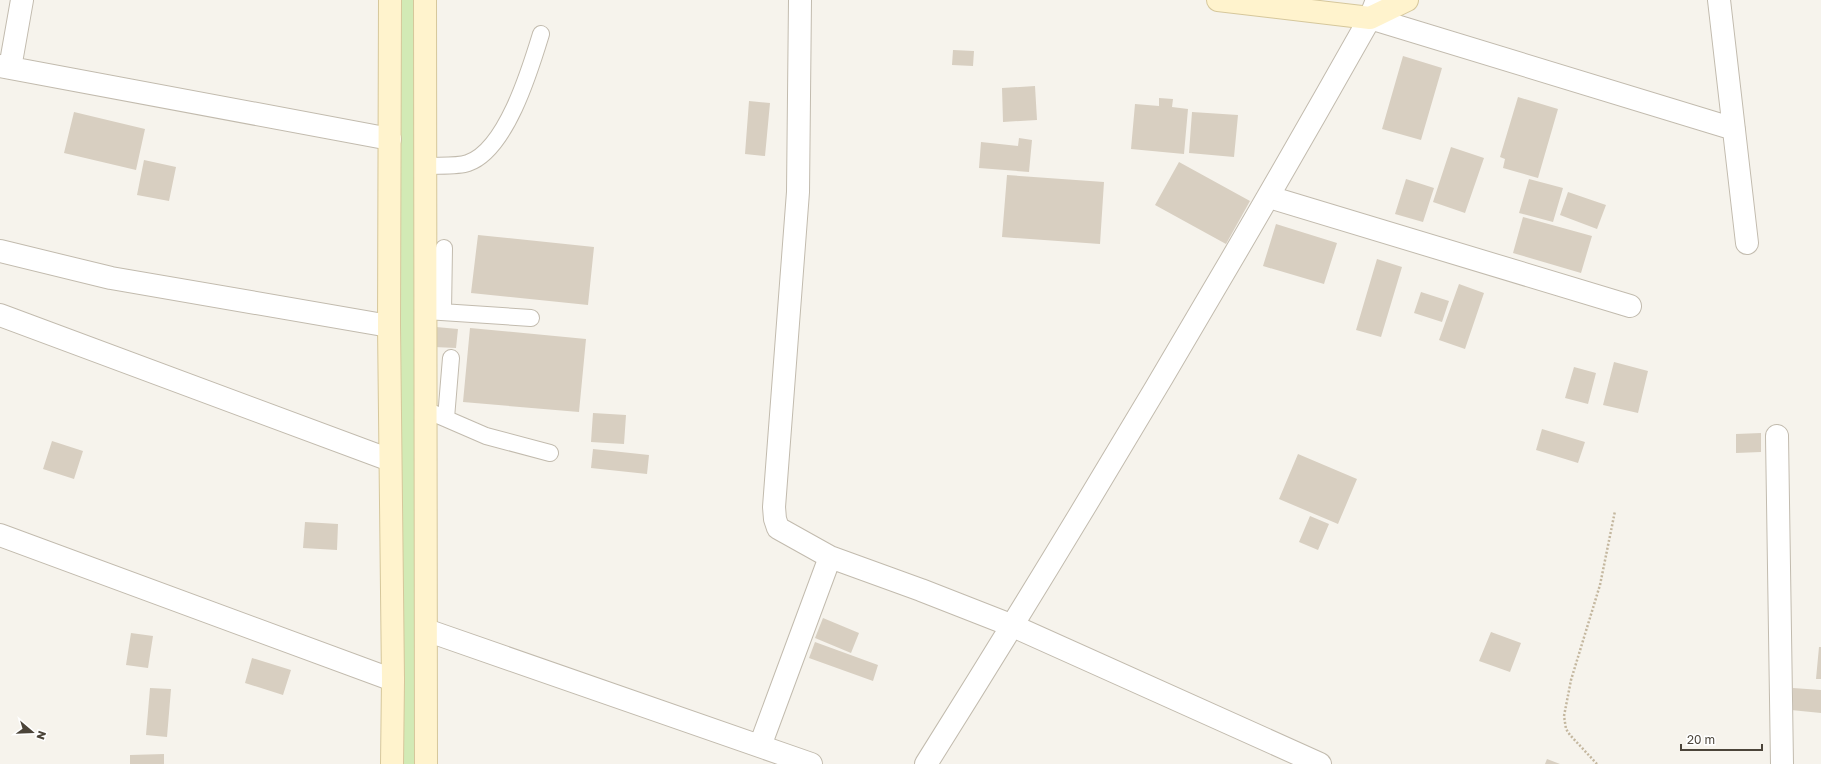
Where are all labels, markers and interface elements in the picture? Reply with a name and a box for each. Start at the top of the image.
north arrow [12,712,52,752]
scale bar [1681,726,1762,752]
text: N [34,729,49,741]
text: 20 m [1687,732,1715,747]

